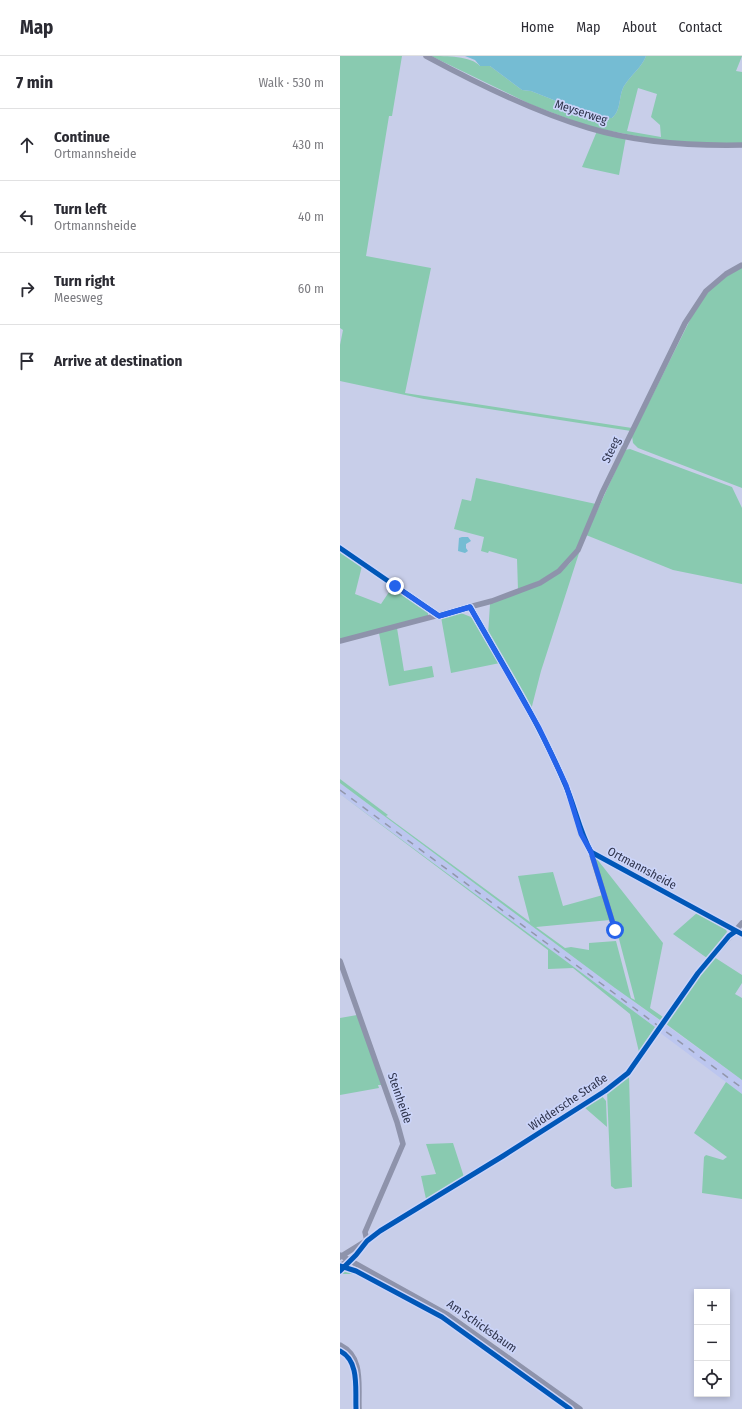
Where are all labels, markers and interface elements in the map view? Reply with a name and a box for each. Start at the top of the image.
text: Map [20,16,53,39]
text: Home [521,19,554,36]
text: Map [576,19,600,36]
text: About [622,19,657,36]
text: Contact [679,19,722,36]
text: 7 min [16,72,53,93]
text: Walk · 530 m [258,75,324,90]
street label: Meyserweg [553,97,609,127]
text: Continue [54,128,110,146]
icon: ahead [16,134,38,156]
text: 430 m [292,137,324,152]
text: Ortmannsheide [54,146,137,161]
text: Turn left [54,200,107,218]
icon: left [16,206,38,228]
text: 40 m [298,209,324,224]
text: Ortmannsheide [54,218,137,233]
text: Turn right [54,272,115,290]
icon: right [16,278,38,300]
text: 60 m [298,281,324,296]
text: Meesweg [54,290,103,305]
icon: arrive [16,350,38,372]
text: Arrive at destination [54,352,182,370]
street label: Steeg [599,434,623,465]
route end [386,577,404,595]
street label: Ortmannsheide [605,844,679,892]
route start [606,921,624,939]
street label: Widdersche Straße [526,1070,610,1134]
street label: Steinheide [385,1071,415,1125]
map controls [694,1289,730,1397]
button: + [694,1289,730,1325]
street label: Am Schicksbaum [444,1297,520,1355]
button: − [694,1325,730,1361]
button: locate [694,1361,730,1397]

